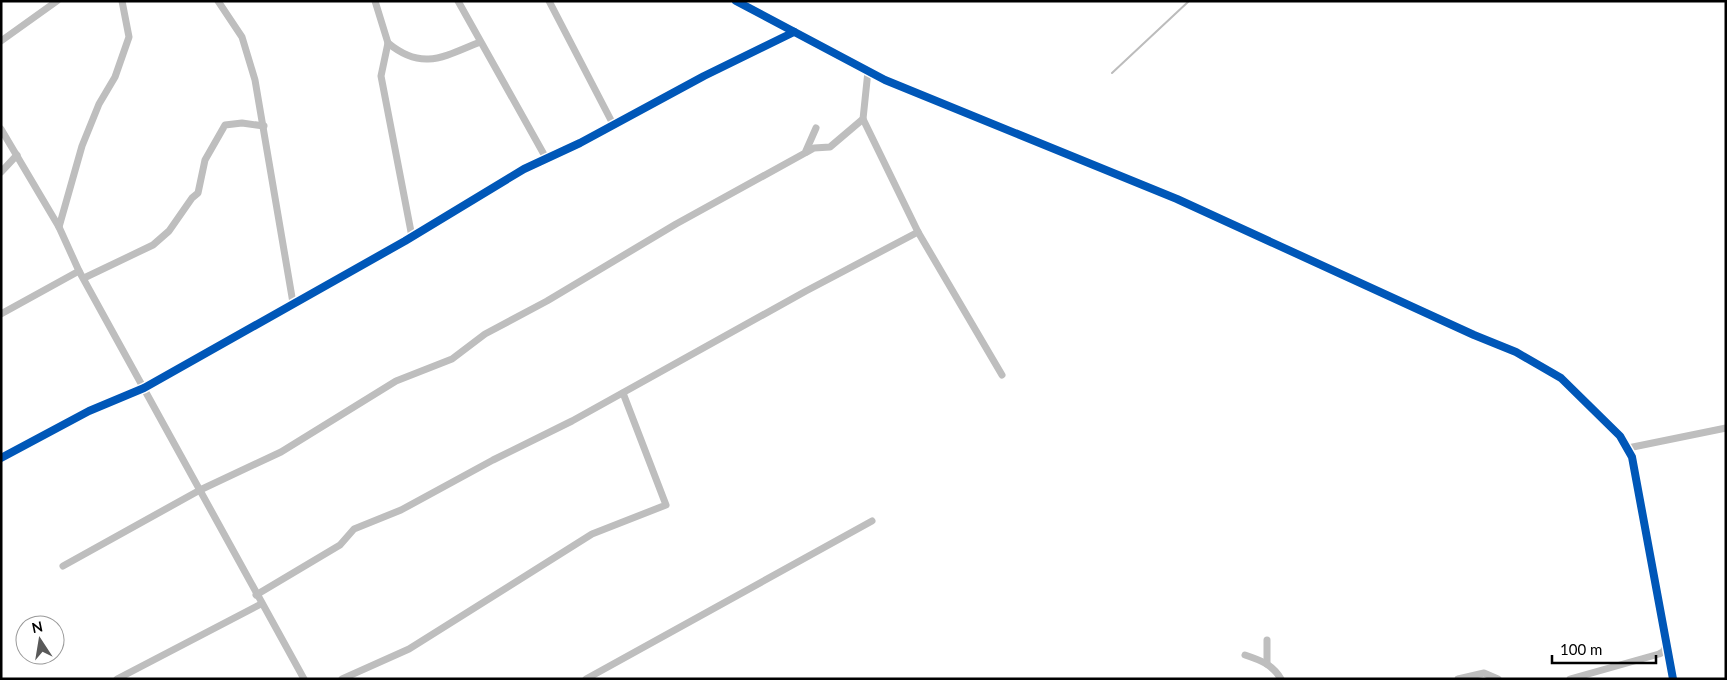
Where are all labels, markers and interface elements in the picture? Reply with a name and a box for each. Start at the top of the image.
north arrow [15,615,65,665]
text: N [30,617,44,636]
scale bar [1552,632,1656,664]
text: 100 m [1560,640,1602,658]

